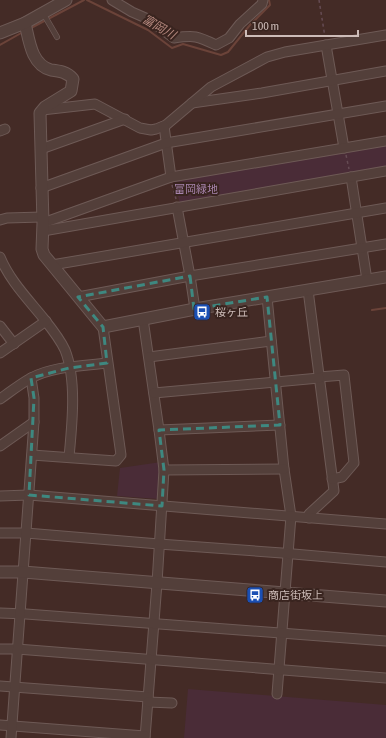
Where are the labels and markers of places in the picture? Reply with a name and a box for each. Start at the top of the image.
bus stop icon: 桜ヶ丘 [192,302,212,322]
place label: 桜ヶ丘 [215,306,248,318]
bus stop icon: 商店街坂上 [245,585,265,605]
place label: 商店街坂上 [268,589,323,601]

